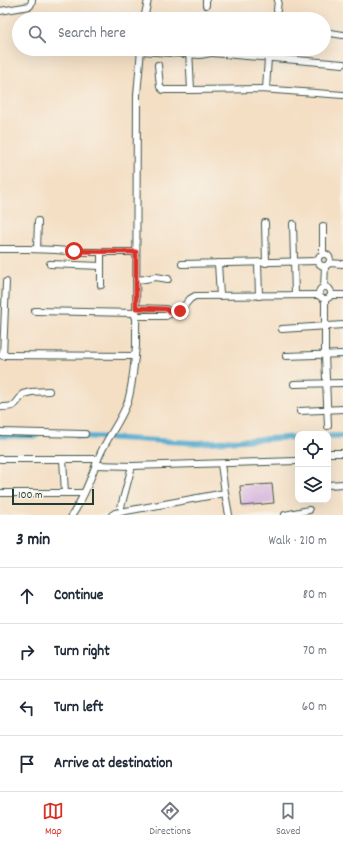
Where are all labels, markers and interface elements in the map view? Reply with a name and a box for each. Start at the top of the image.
search box [12,12,331,56]
icon: search [26,23,48,45]
text: Search here [58,23,126,45]
route start [65,242,83,260]
route end [171,302,189,320]
map controls [295,431,331,503]
button: locate [295,431,331,467]
button: layers [295,467,331,503]
scale bar [12,487,94,506]
text: 100 m [18,488,42,504]
text: 3 min [16,529,50,553]
text: Walk · 210 m [269,532,327,551]
icon: ahead [16,585,38,607]
text: Continue [54,585,103,607]
text: 80 m [303,586,327,605]
icon: right [16,641,38,663]
text: Turn right [54,641,110,663]
text: 70 m [303,642,327,661]
icon: left [16,697,38,719]
text: Turn left [54,697,103,719]
text: 60 m [302,698,327,717]
icon: arrive [16,753,38,775]
text: Arrive at destination [54,753,172,775]
tab: Map [42,800,64,840]
tab: Directions [149,800,191,840]
tab: Saved [276,800,301,840]

